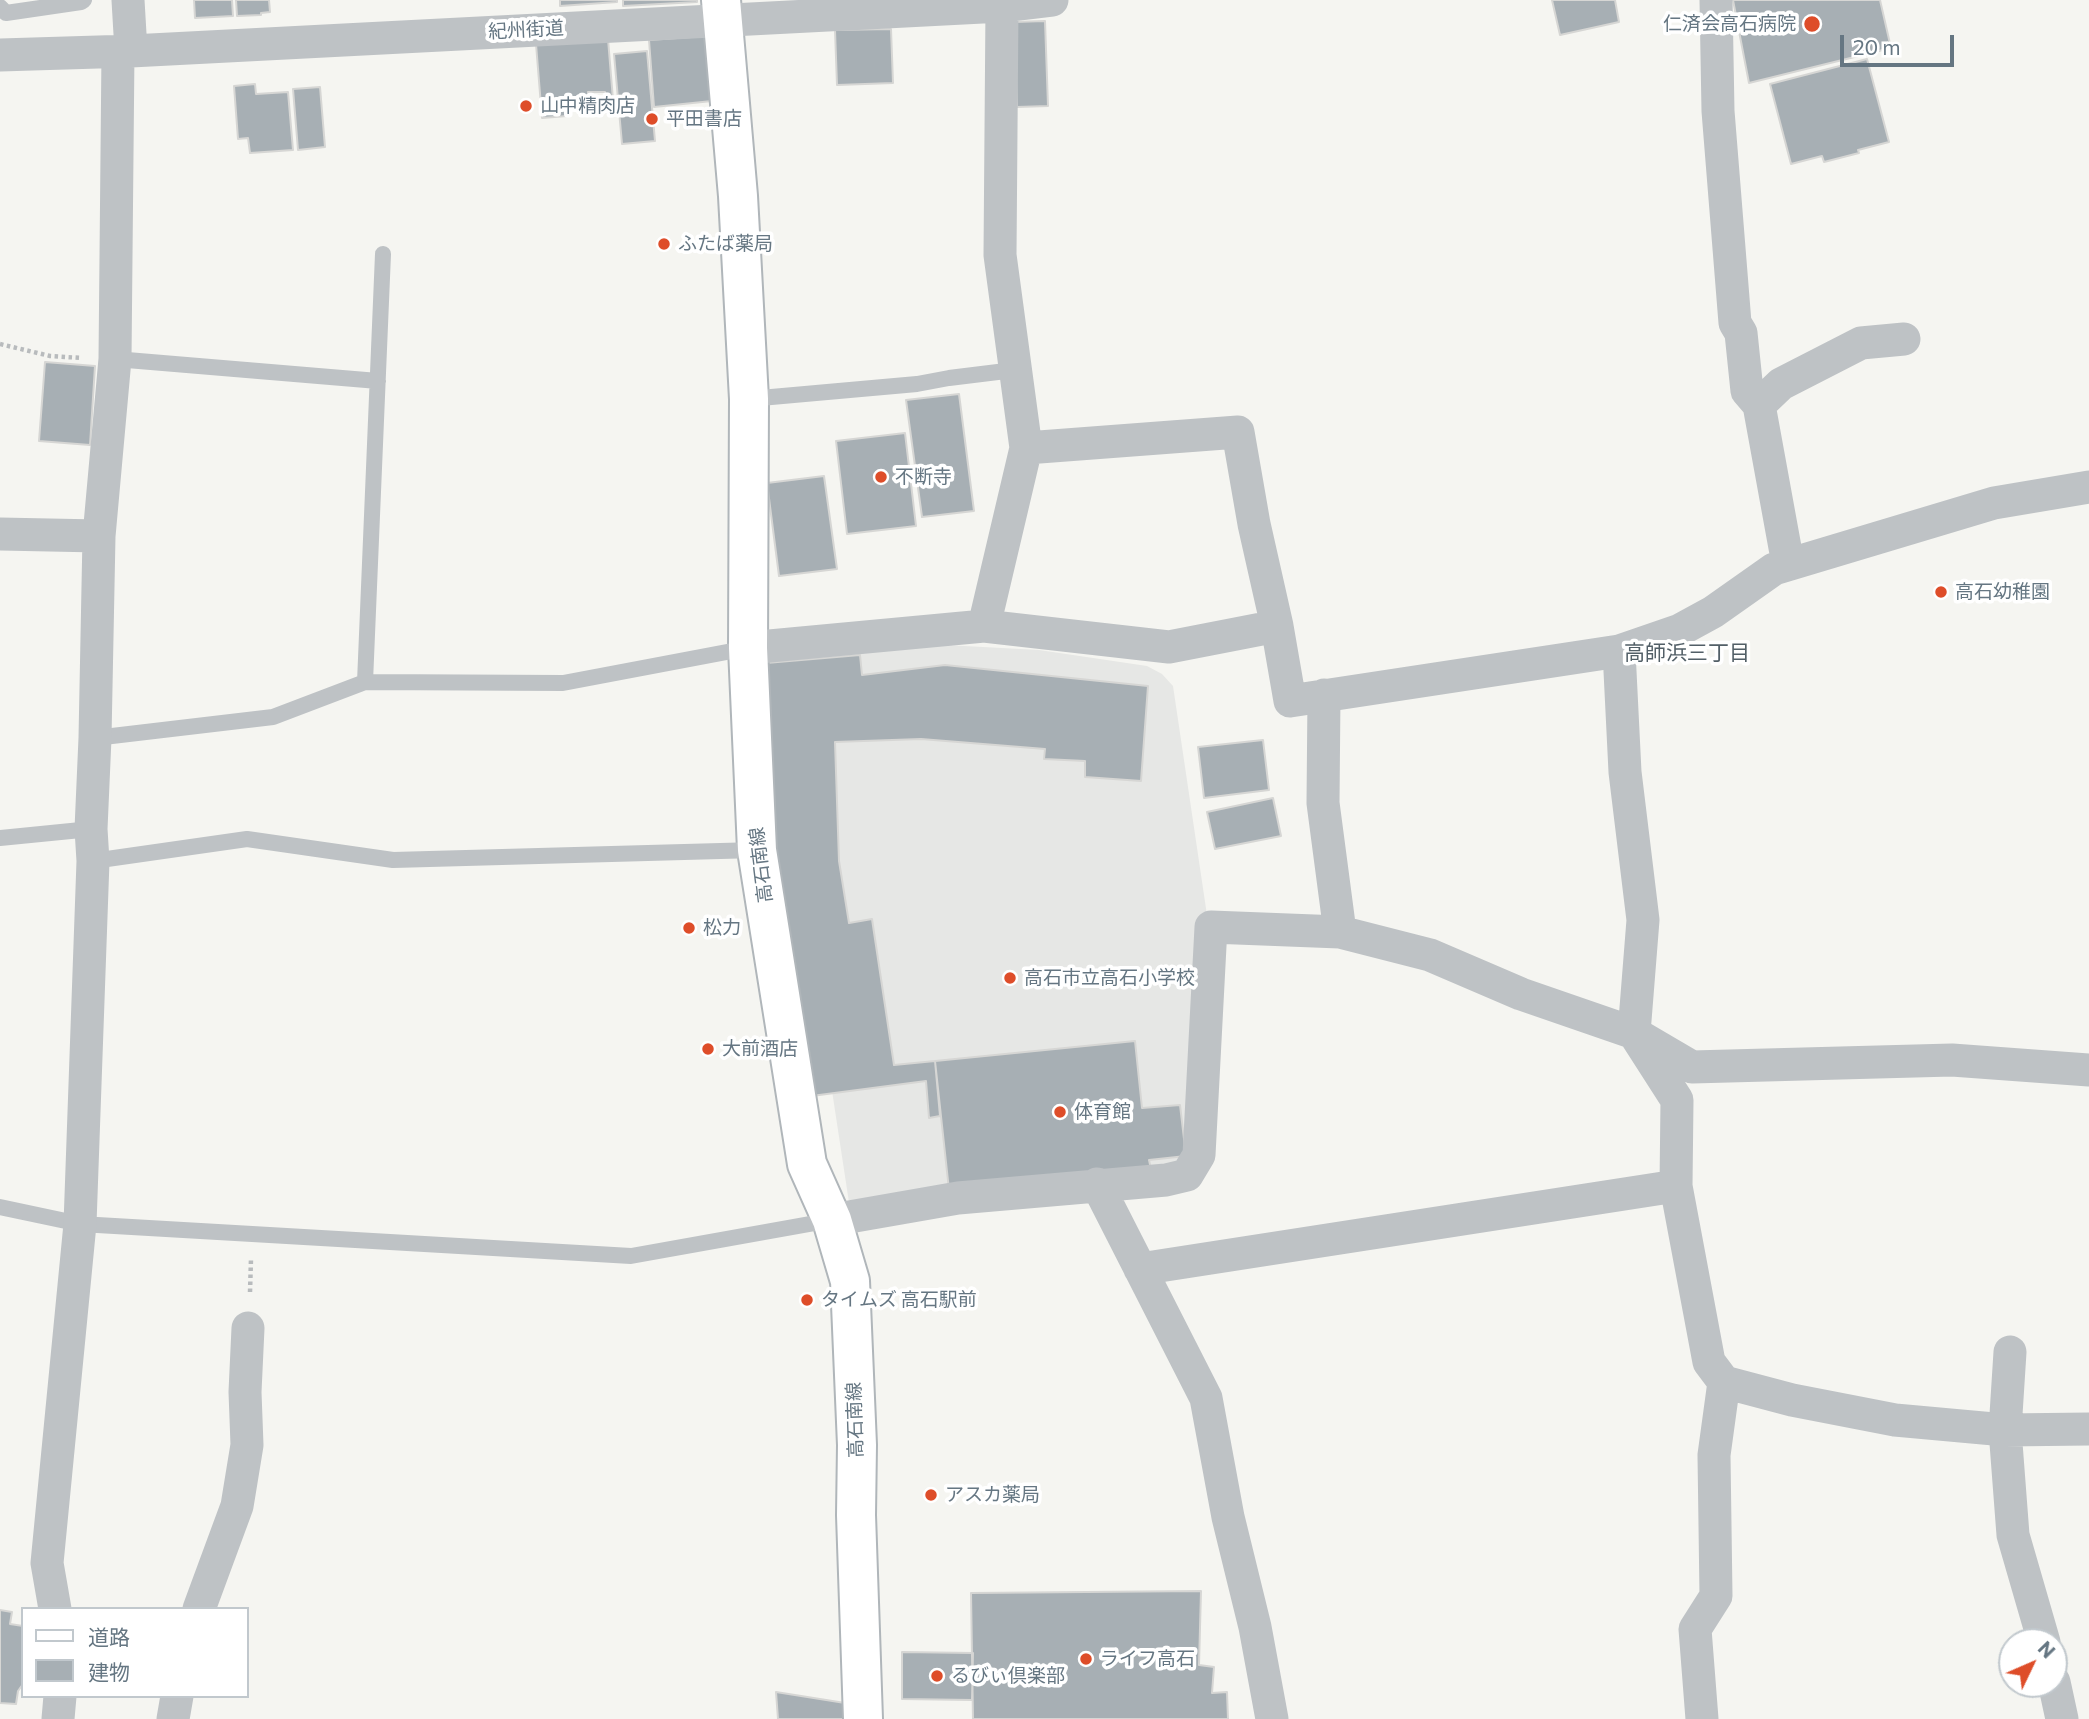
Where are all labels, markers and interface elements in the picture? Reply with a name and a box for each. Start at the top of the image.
place label: 仁済会高石病院 [1663,13,1796,35]
marker: 仁済会高石病院 [1802,14,1822,34]
street label: 紀州街道 [487,17,565,43]
scale bar [1844,21,1958,65]
text: 20 m [1853,34,1901,59]
place label: 山中精肉店 [540,95,635,117]
marker: 山中精肉店 [518,98,534,114]
place label: 平田書店 [666,108,742,130]
marker: 平田書店 [644,111,660,127]
place label: ふたば薬局 [678,233,773,255]
marker: ふたば薬局 [656,236,672,252]
place label: 不断寺 [895,466,952,488]
marker: 不断寺 [873,469,889,485]
place label: 高石幼稚園 [1955,581,2050,603]
marker: 高石幼稚園 [1933,584,1949,600]
district label: 高師浜三丁目 [1624,640,1750,666]
street label: 高石南線 [745,826,777,904]
place label: 松力 [703,917,741,939]
marker: 松力 [681,920,697,936]
place label: 高石市立高石小学校 [1024,967,1195,989]
marker: 高石市立高石小学校 [1002,970,1018,986]
place label: 大前酒店 [722,1038,798,1060]
marker: 大前酒店 [700,1041,716,1057]
place label: 体育館 [1074,1101,1131,1123]
marker: 体育館 [1052,1104,1068,1120]
place label: タイムズ 高石駅前 [821,1289,977,1311]
marker: タイムズ 高石駅前 [799,1292,815,1308]
street label: 高石南線 [842,1382,868,1458]
place label: アスカ薬局 [945,1484,1040,1506]
marker: アスカ薬局 [923,1487,939,1503]
legend [21,1607,248,1698]
text: 道路 [88,1624,130,1649]
north arrow [1998,1628,2068,1698]
text: N [2034,1636,2060,1663]
place label: ライフ高石 [1100,1648,1195,1670]
marker: ライフ高石 [1078,1651,1094,1667]
text: 建物 [88,1659,130,1684]
place label: るびぃ倶楽部 [951,1665,1065,1687]
marker: るびぃ倶楽部 [929,1668,945,1684]

